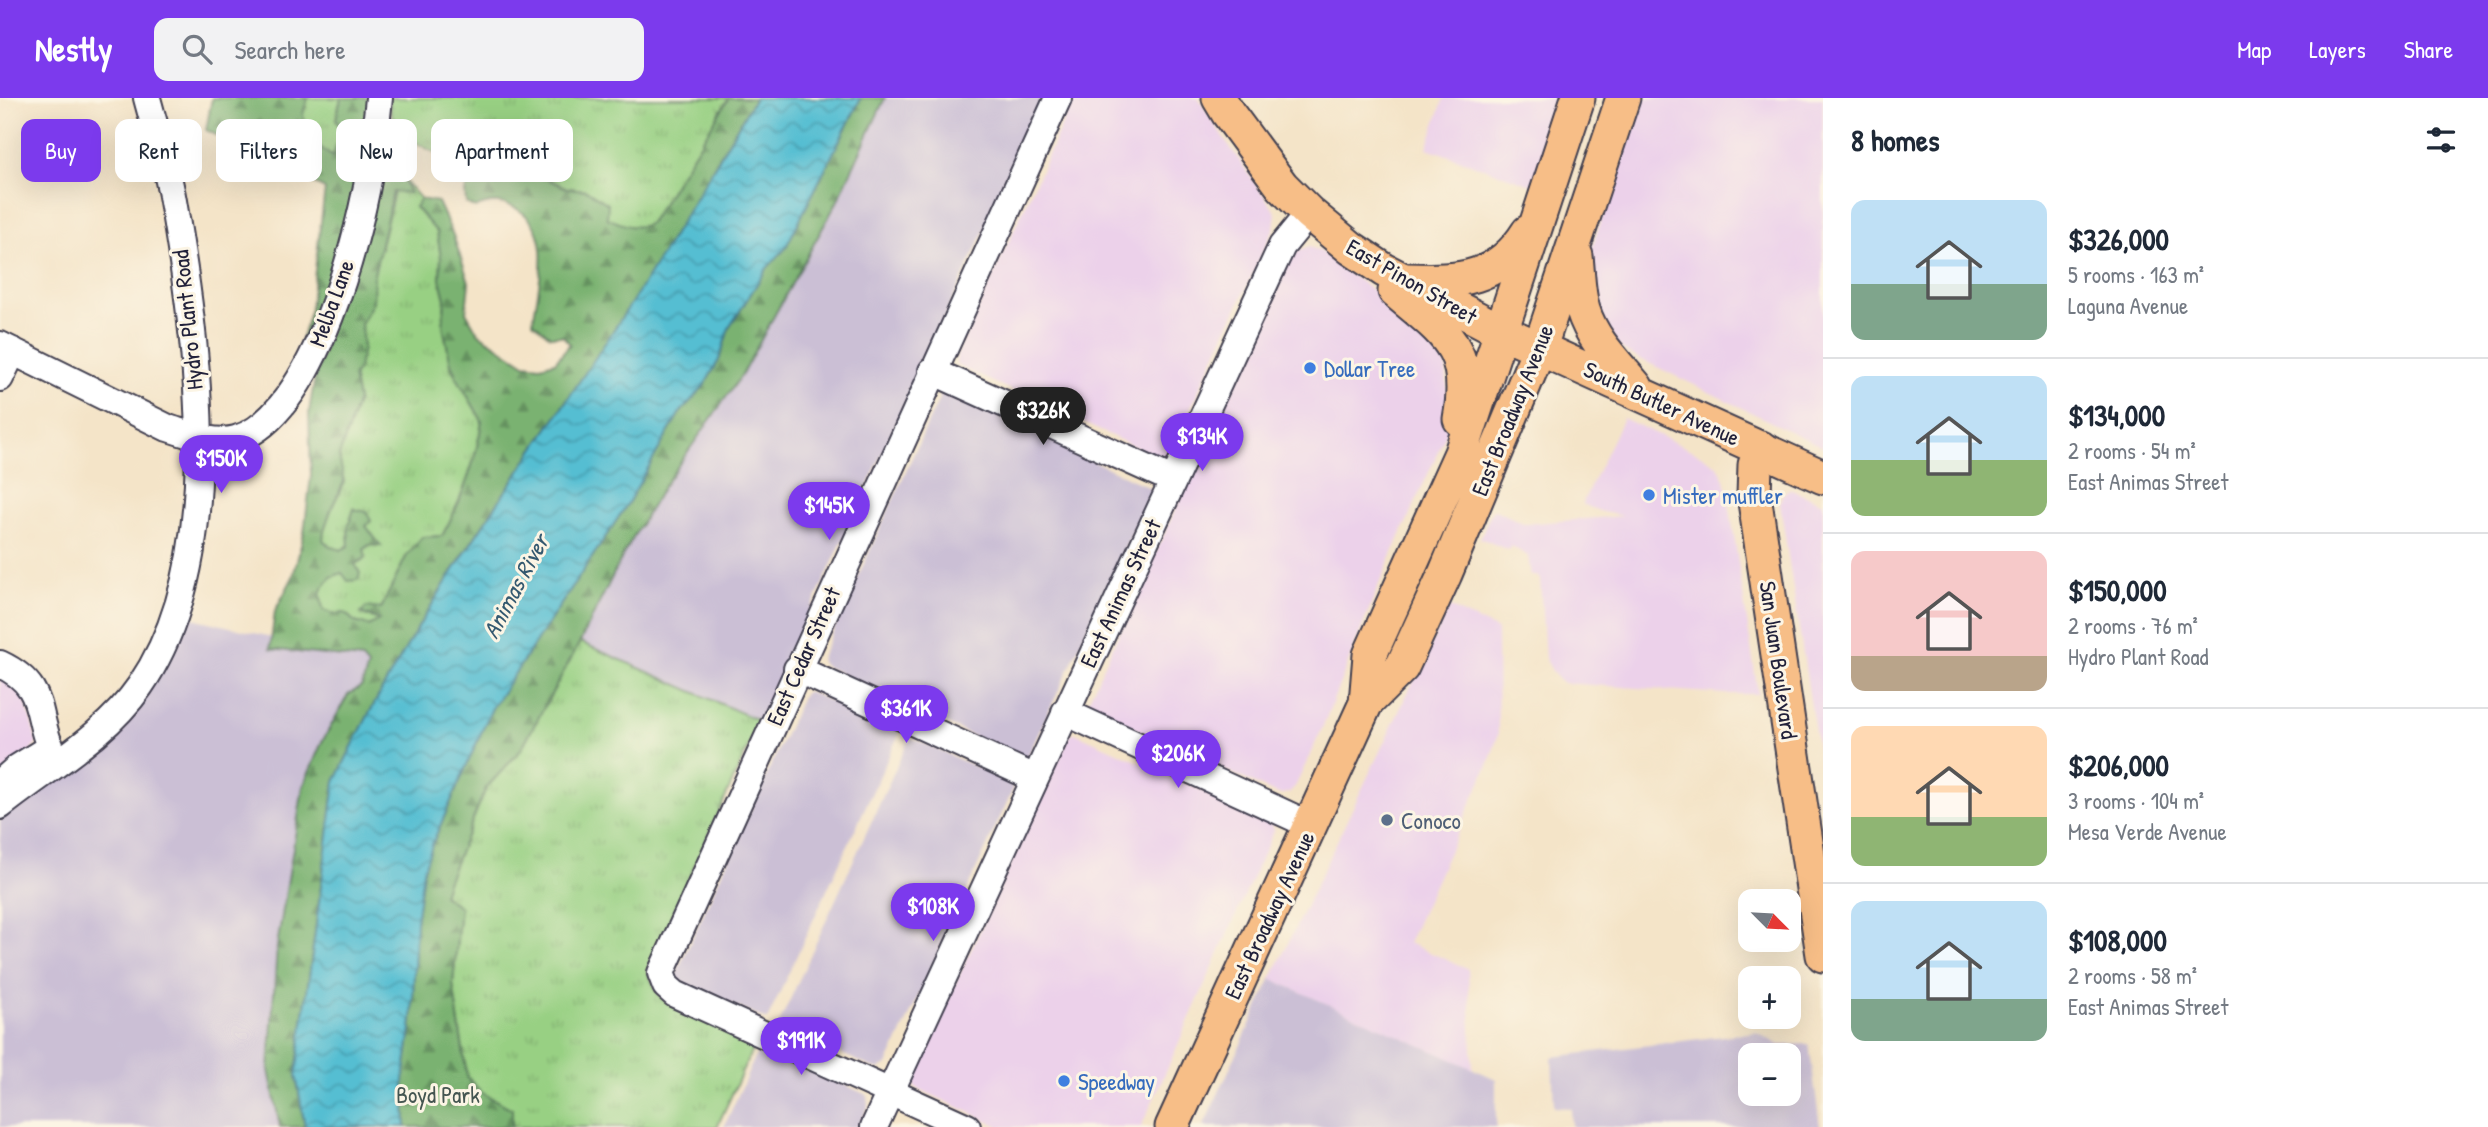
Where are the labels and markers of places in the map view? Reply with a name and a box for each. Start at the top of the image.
place label: Dollar Tree [1324,353,1415,384]
marker: Dollar Tree [1302,360,1318,376]
pin: $326K [994,388,1092,447]
pin: $134K [1153,414,1251,473]
pin: $150K [172,436,270,495]
place label: Mister muffler [1663,480,1783,511]
pin: $145K [780,482,878,542]
marker: Mister muffler [1641,487,1657,503]
pin: $361K [857,686,955,745]
pin: $206K [1129,730,1227,790]
place label: Conoco [1401,805,1461,836]
marker: Conoco [1379,812,1395,828]
pin: $108K [884,884,982,943]
pin: $191K [752,1018,850,1077]
place label: Speedway [1078,1066,1155,1097]
marker: Speedway [1056,1073,1072,1089]

